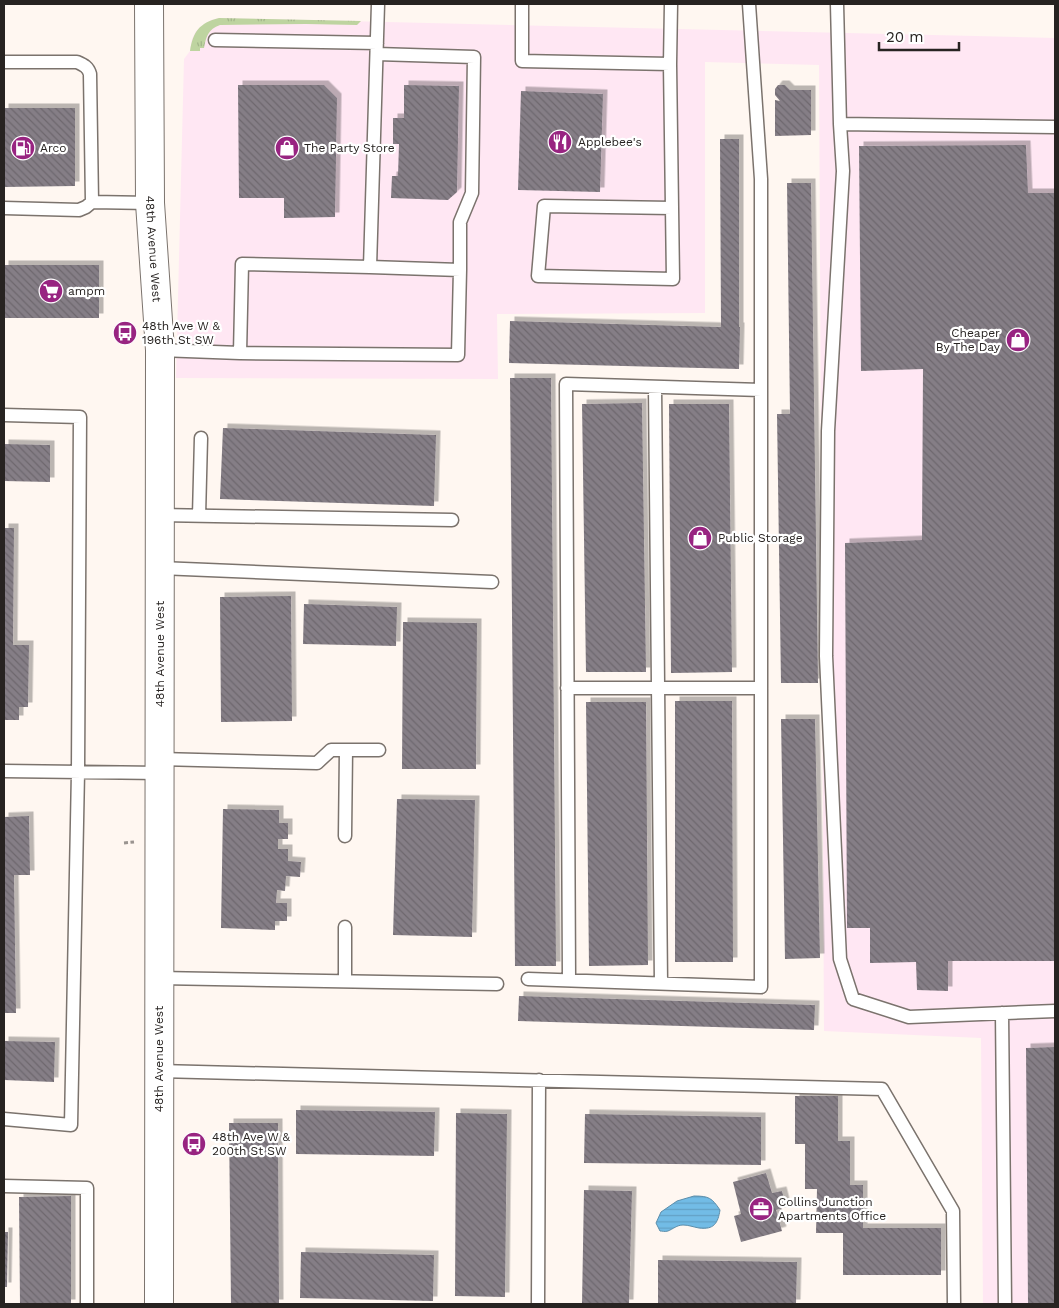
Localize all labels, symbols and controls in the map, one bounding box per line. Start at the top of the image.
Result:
scale bar [879,20,959,52]
text: 20 m [886,28,924,46]
restaurant icon: Applebee's [547,129,573,155]
fuel station icon: Arco [10,135,36,161]
shop icon: The Party Store [274,135,300,161]
place label: Applebee's [578,135,642,149]
place label: Arco [40,141,67,155]
place label: The Party Store [304,141,395,155]
street label: 48th Avenue West [143,196,164,303]
supermarket icon: ampm [38,278,64,304]
place label: ampm [68,284,105,298]
place label: 48th Ave W & 196th St SW [142,319,221,347]
bus stop icon: 48th Ave W & 196th St SW [112,320,138,346]
place label: Cheaper By The Day [936,326,1001,354]
shop icon: Cheaper By The Day [1005,327,1031,353]
shop icon: Public Storage [687,525,713,551]
place label: Public Storage [718,531,803,545]
street label: 48th Avenue West [153,601,167,707]
street label: 48th Avenue West [152,1006,166,1112]
place label: 48th Ave W & 200th St SW [212,1130,291,1158]
bus stop icon: 48th Ave W & 200th St SW [181,1131,207,1157]
place label: Collins Junction Apartments Office [778,1195,886,1223]
office icon: Collins Junction Apartments Office [748,1196,774,1222]

